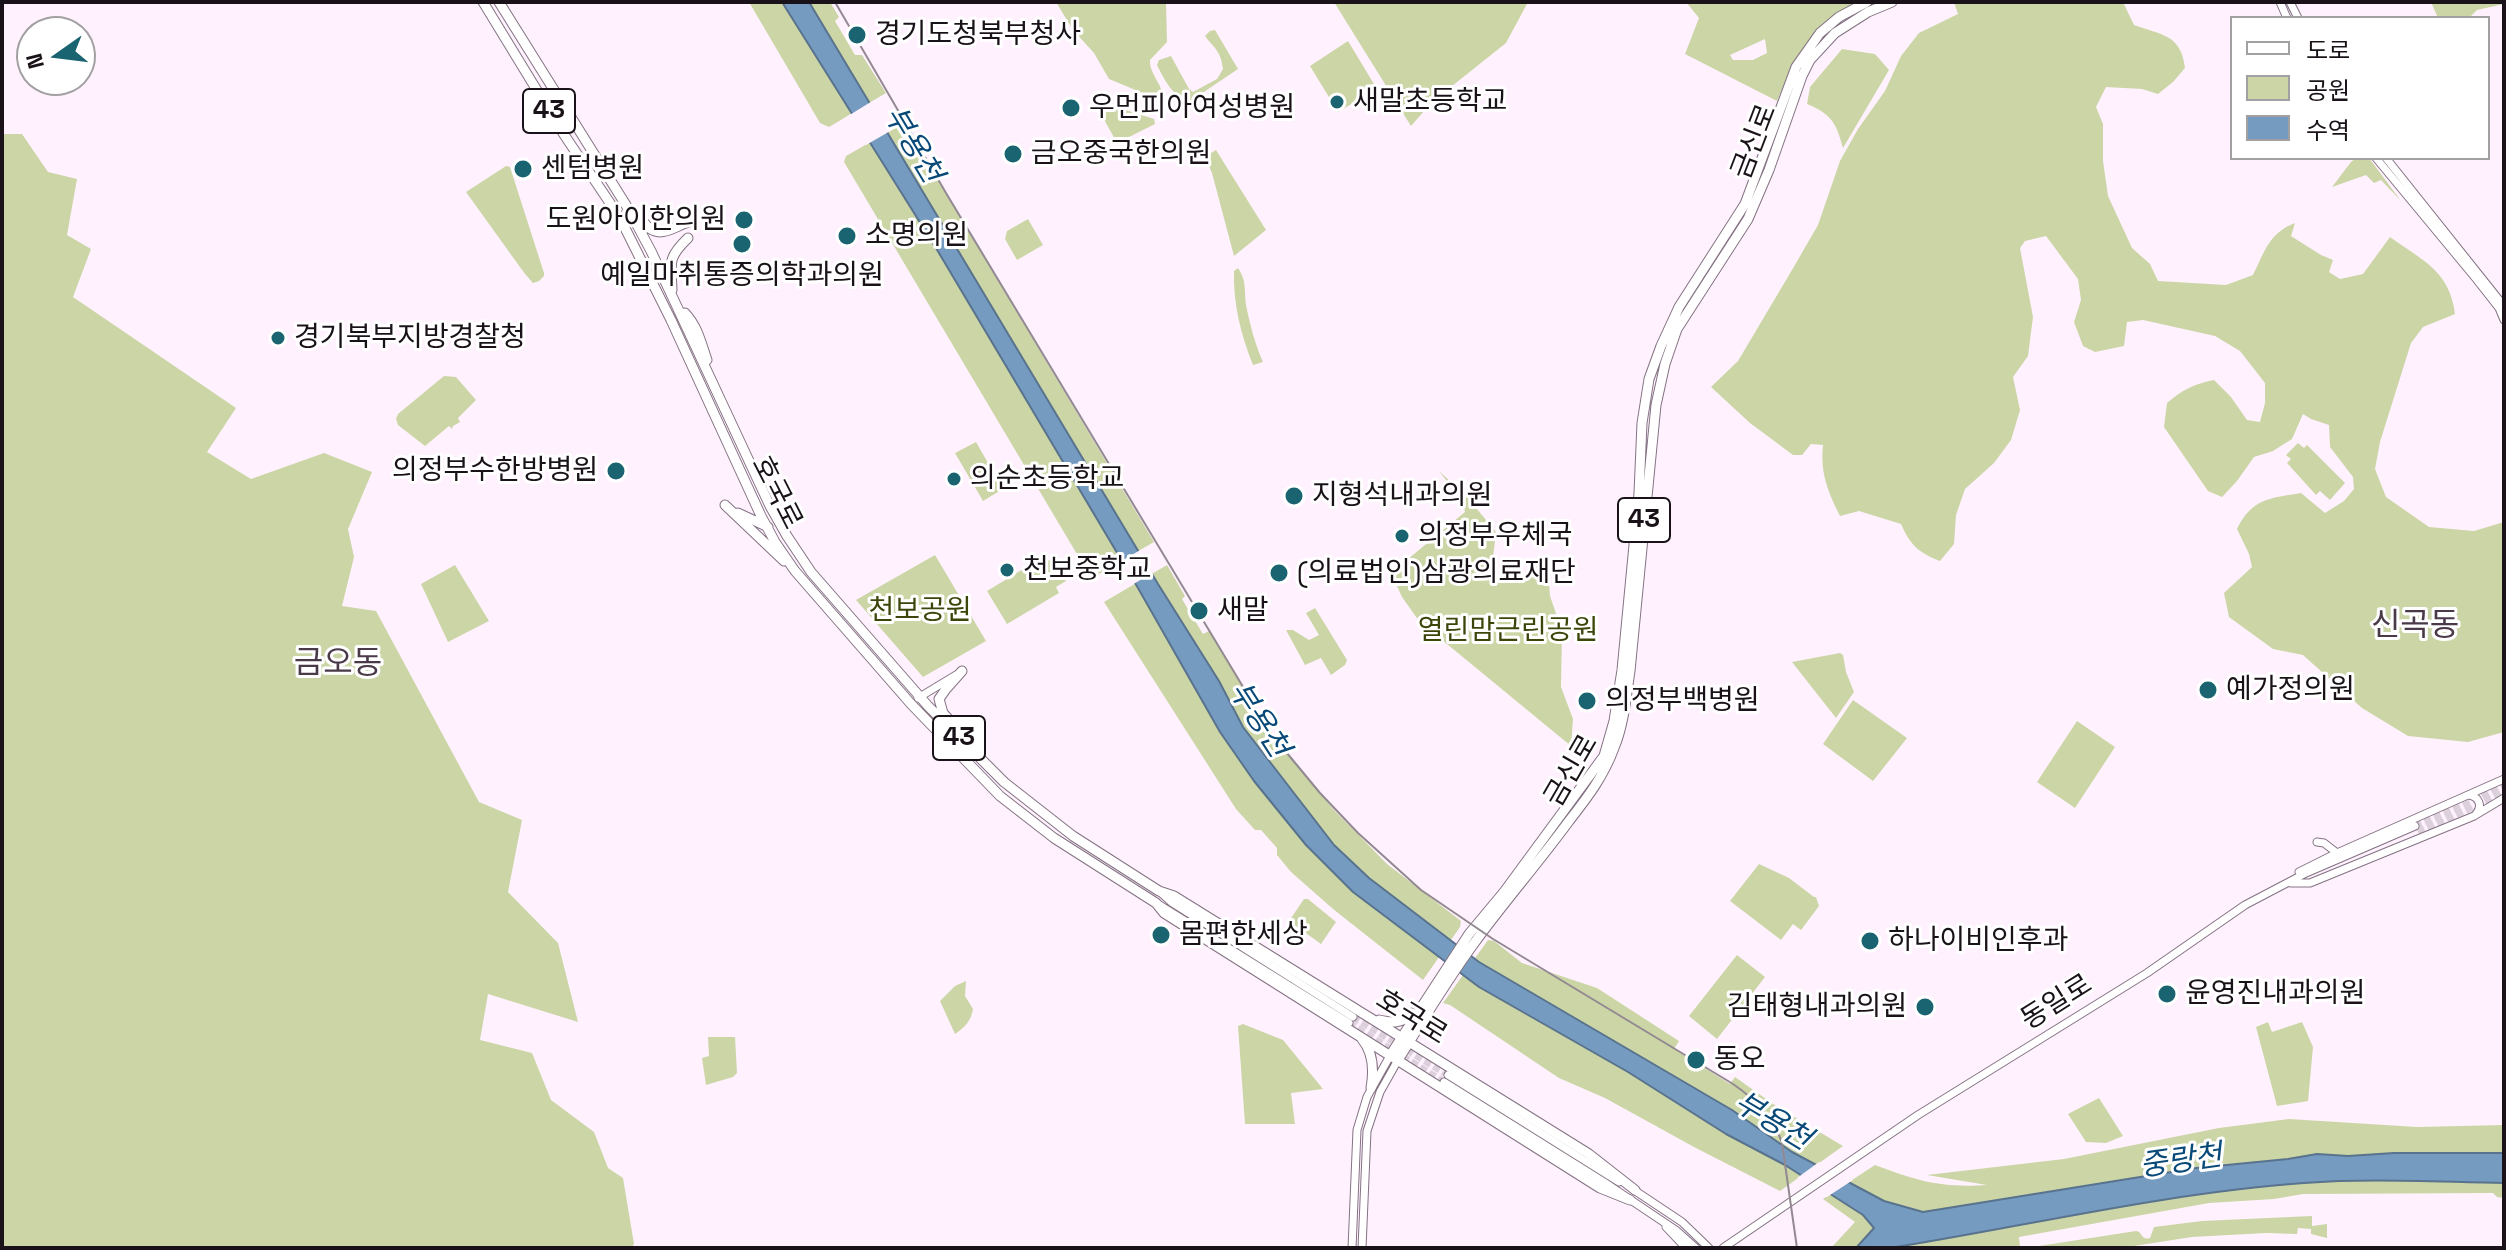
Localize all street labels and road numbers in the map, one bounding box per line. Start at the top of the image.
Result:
road number: 43 [523,89,575,133]
street label: 금신로 [1725,100,1785,184]
street label: 호국로 [743,451,809,535]
road number: 43 [1618,498,1670,542]
road number: 43 [933,716,985,760]
street label: 금신로 [1538,729,1606,813]
street label: 동일로 [2015,968,2099,1038]
street label: 호국로 [1369,983,1453,1053]

